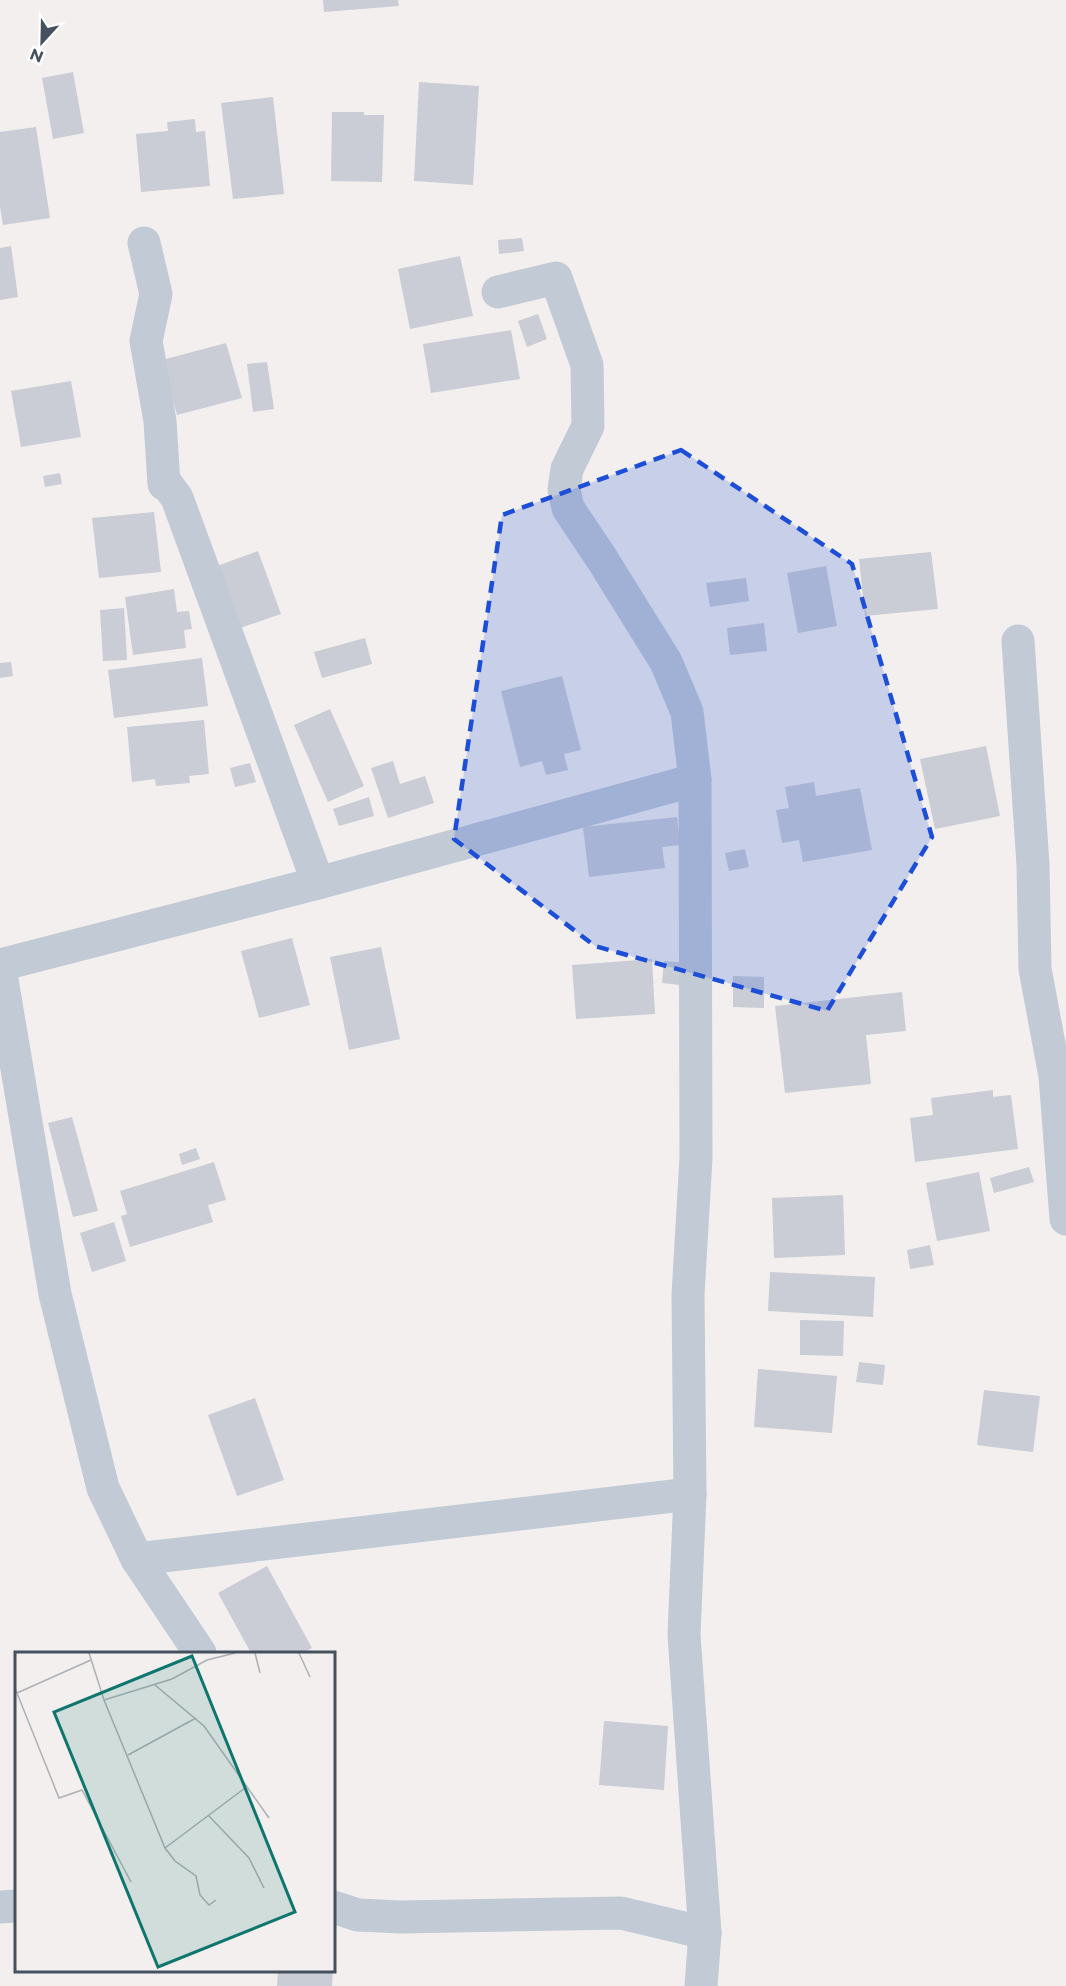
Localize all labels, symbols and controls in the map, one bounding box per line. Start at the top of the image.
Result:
north arrow [12,12,72,72]
text: N [27,44,46,67]
inset map [15,1652,334,1971]

